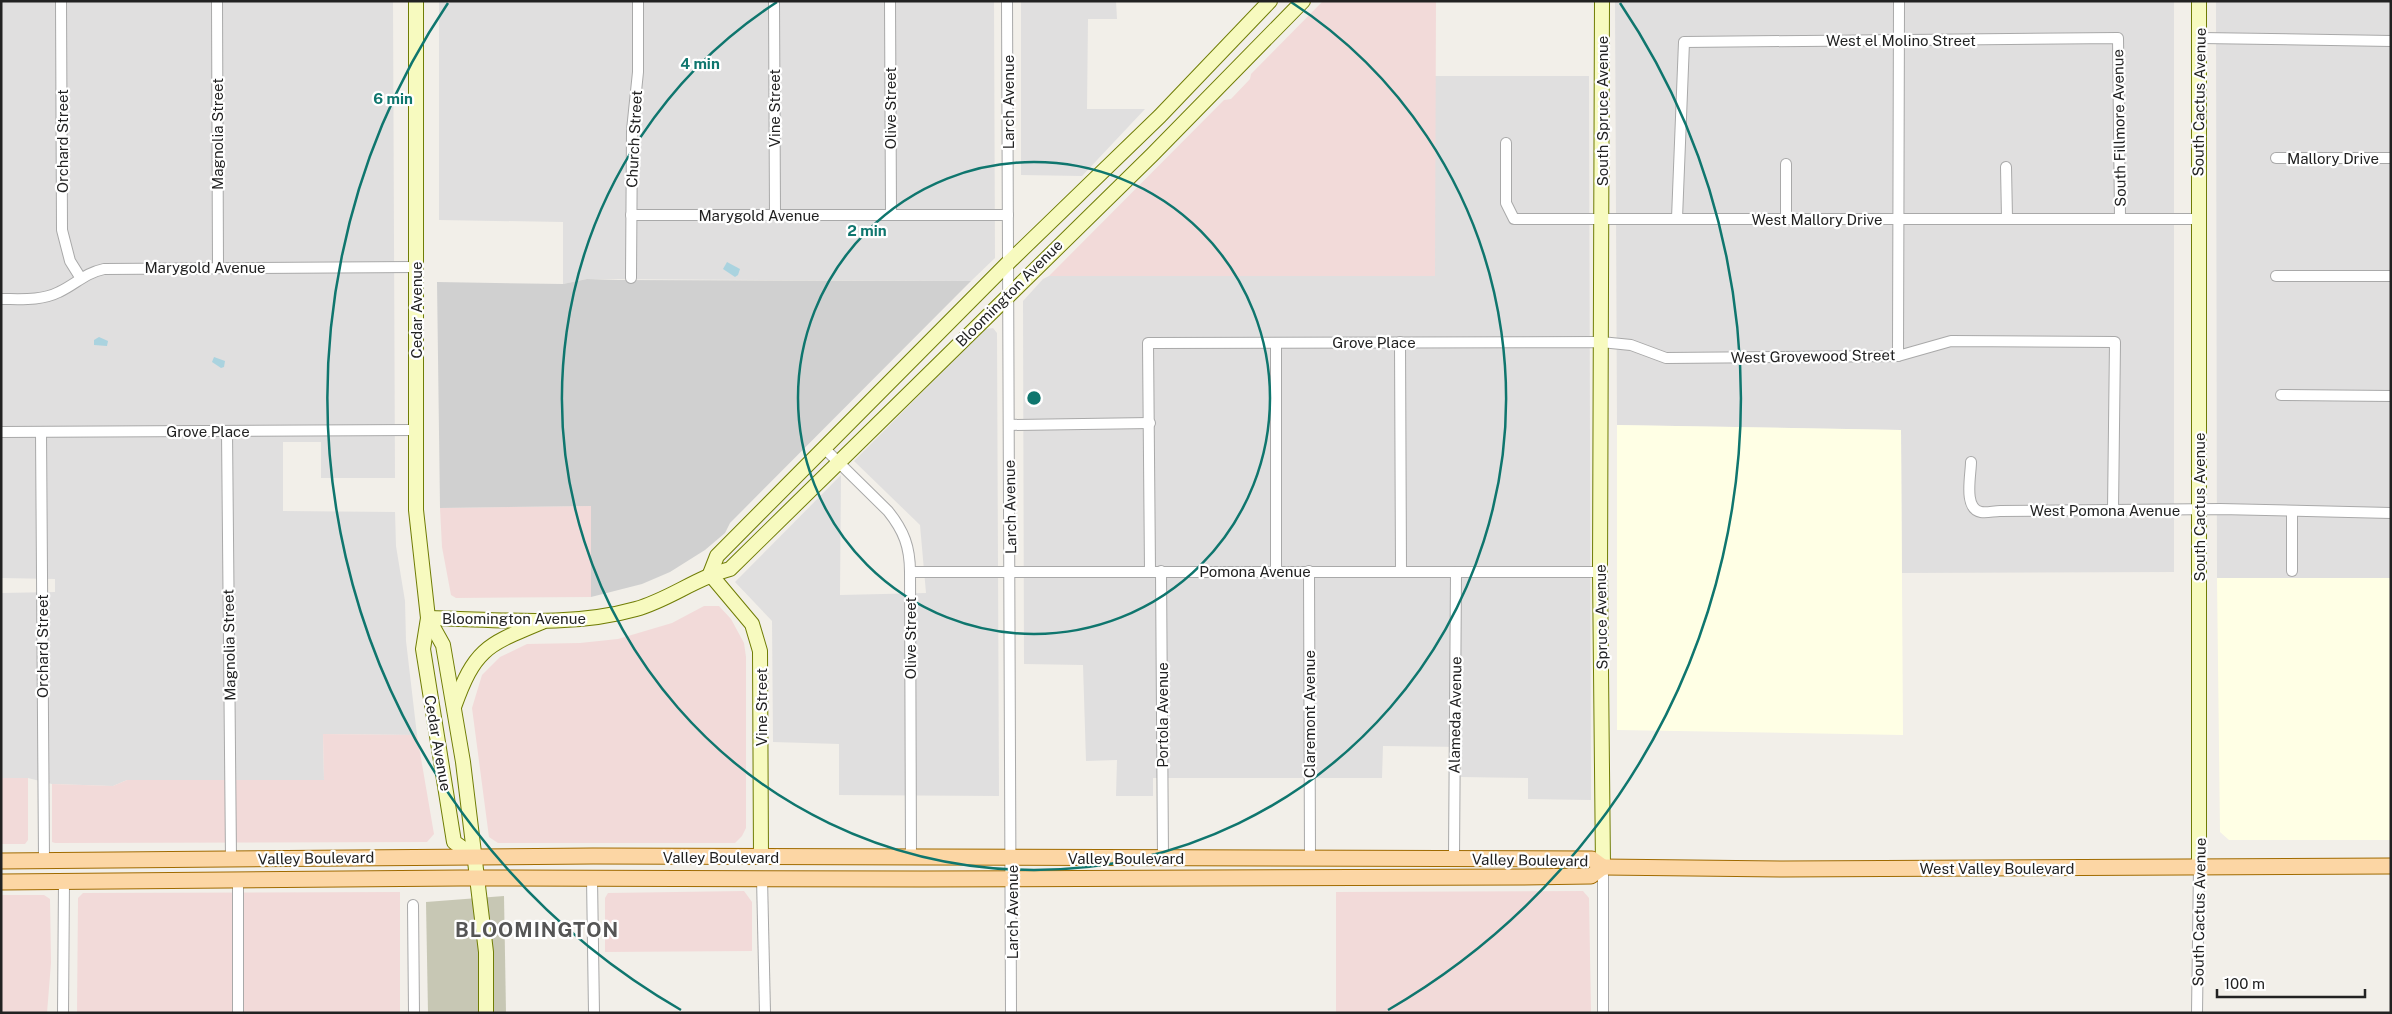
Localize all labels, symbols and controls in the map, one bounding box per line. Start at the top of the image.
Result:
street label: South Cactus Avenue [2189,27,2209,177]
street label: West el Molino Street [1826,32,1976,49]
street label: South Spruce Avenue [1594,36,1611,186]
street label: South Fillmore Avenue [2109,49,2129,207]
text: 4 min [680,55,720,72]
street label: Larch Avenue [1000,55,1017,149]
street label: Olive Street [882,67,899,149]
street label: Vine Street [766,69,783,147]
street label: Magnolia Street [209,78,226,190]
street label: Orchard Street [54,89,71,193]
text: 6 min [373,90,413,107]
street label: Church Street [623,90,645,188]
street label: Mallory Drive [2287,150,2379,167]
street label: Marygold Avenue [698,207,820,224]
street label: West Mallory Drive [1751,211,1883,228]
text: 2 min [847,222,887,239]
street label: Bloomington Avenue [952,236,1066,350]
street label: Marygold Avenue [144,259,266,276]
street label: Cedar Avenue [408,261,425,359]
street label: Grove Place [1332,334,1416,351]
street label: West Grovewood Street [1730,346,1896,366]
centre of rings [1025,389,1043,407]
street label: Grove Place [166,423,250,440]
street label: South Cactus Avenue [2191,433,2208,581]
street label: Larch Avenue [1001,460,1019,554]
street label: West Pomona Avenue [2030,502,2180,519]
street label: Pomona Avenue [1199,563,1311,580]
street label: Spruce Avenue [1592,564,1610,670]
street label: Magnolia Street [220,589,238,701]
street label: Orchard Street [34,594,51,698]
street label: Olive Street [902,597,919,679]
street label: Bloomington Avenue [442,610,586,627]
street label: Claremont Avenue [1301,650,1318,778]
street label: Alameda Avenue [1445,656,1465,774]
street label: Portola Avenue [1154,662,1171,768]
street label: Vine Street [753,668,770,746]
street label: Cedar Avenue [421,694,455,792]
street label: South Cactus Avenue [2189,837,2209,987]
street label: Valley Boulevard [258,848,374,868]
street label: Valley Boulevard [663,849,779,866]
street label: Valley Boulevard [1068,850,1184,867]
street label: Valley Boulevard [1472,850,1588,870]
street label: West Valley Boulevard [1919,860,2075,877]
street label: Larch Avenue [1004,865,1021,959]
district label: BLOOMINGTON [455,918,619,942]
scale bar [2217,966,2364,998]
text: 100 m [2224,975,2265,992]

